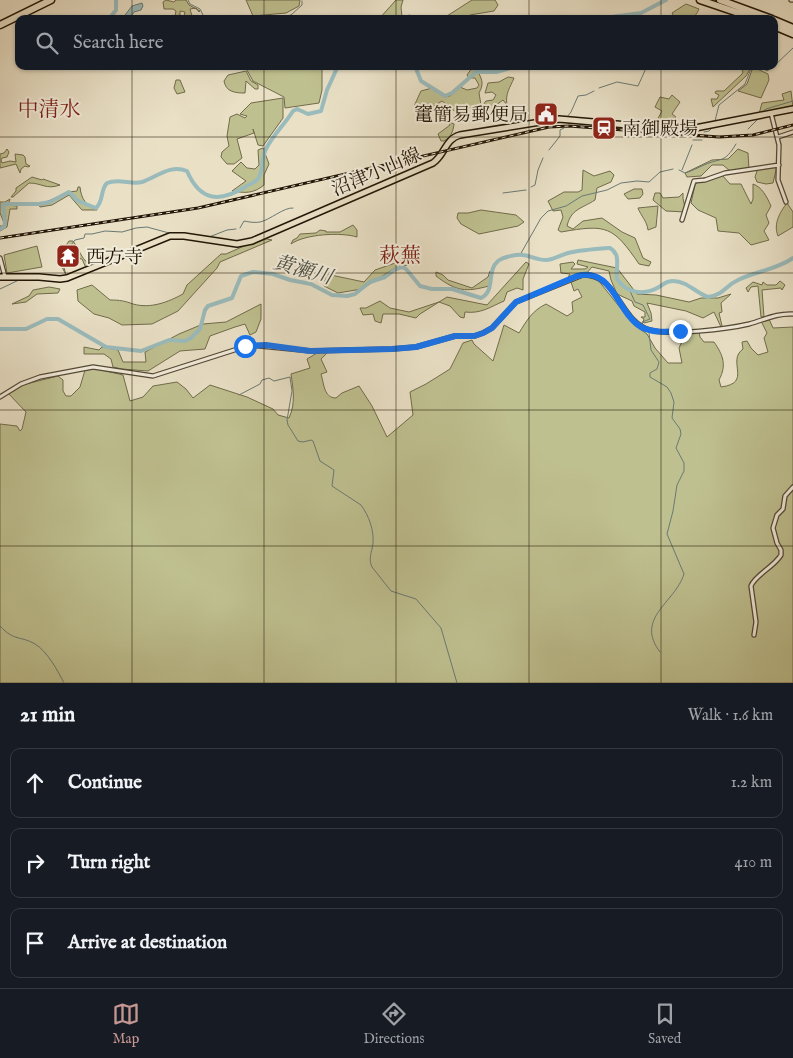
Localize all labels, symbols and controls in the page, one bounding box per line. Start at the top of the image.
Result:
search box [15,15,778,70]
icon: search [33,29,61,57]
text: Search here [73,31,164,55]
district label: 中清水 [18,97,81,124]
public building icon: 竃簡易郵便局 [533,101,559,127]
place label: 竃簡易郵便局 [414,104,528,128]
station icon: 南御殿場 [591,115,617,141]
place label: 南御殿場 [622,118,698,142]
street label: 沼津小山線 [328,143,425,202]
temple icon: 西方寺 [55,243,81,269]
district label: 萩蕪 [379,243,421,270]
place label: 西方寺 [86,246,143,270]
water label: 黄瀬川 [270,250,337,291]
route end [669,320,692,343]
route start [234,335,257,358]
text: 21 min [20,702,75,729]
text: Walk · 1.6 km [688,706,773,726]
icon: ahead [21,769,49,797]
text: Continue [68,771,142,795]
text: 1.2 km [731,773,772,793]
icon: right [21,849,49,877]
text: Turn right [68,851,150,875]
text: 410 m [735,853,772,873]
icon: arrive [21,929,49,957]
text: Arrive at destination [68,931,227,955]
tab: Map [112,1000,140,1048]
tab: Directions [363,1000,424,1048]
tab: Saved [648,1000,681,1048]

